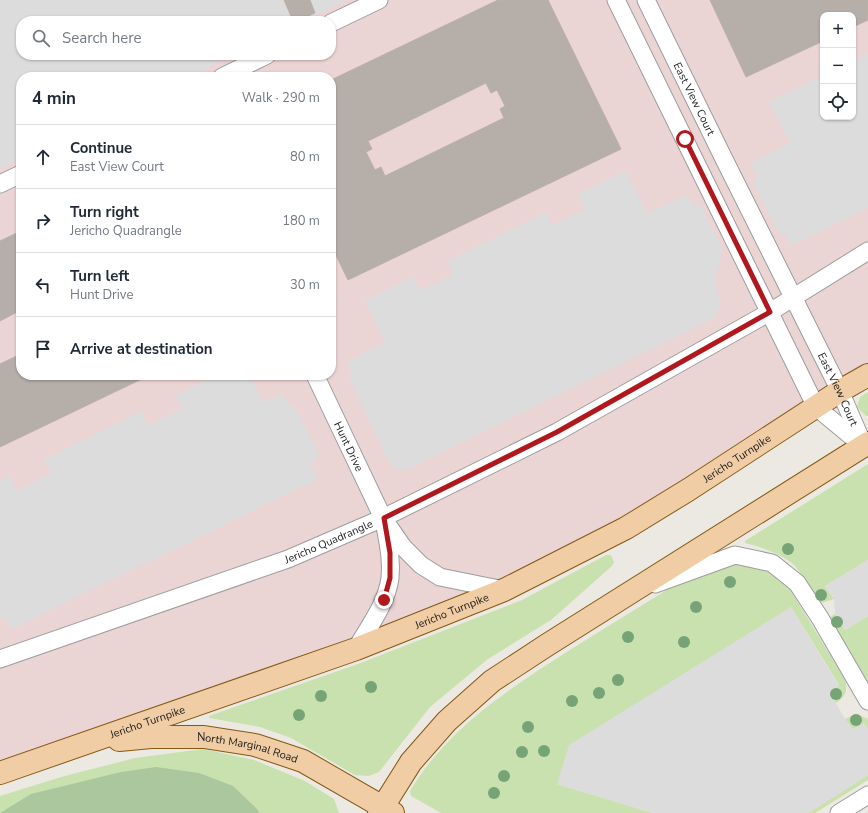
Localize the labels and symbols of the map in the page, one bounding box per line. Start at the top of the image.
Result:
street label: East View Court [670,60,719,138]
route start [676,130,694,148]
street label: East View Court [814,350,862,428]
street label: Hunt Drive [331,419,367,474]
street label: Jericho Turnpike [699,430,774,487]
street label: Jericho Quadrangle [282,516,375,567]
street label: Jericho Turnpike [411,589,491,633]
route end [375,591,393,609]
street label: Jericho Turnpike [107,702,187,742]
street label: North Marginal Road [197,730,300,766]

